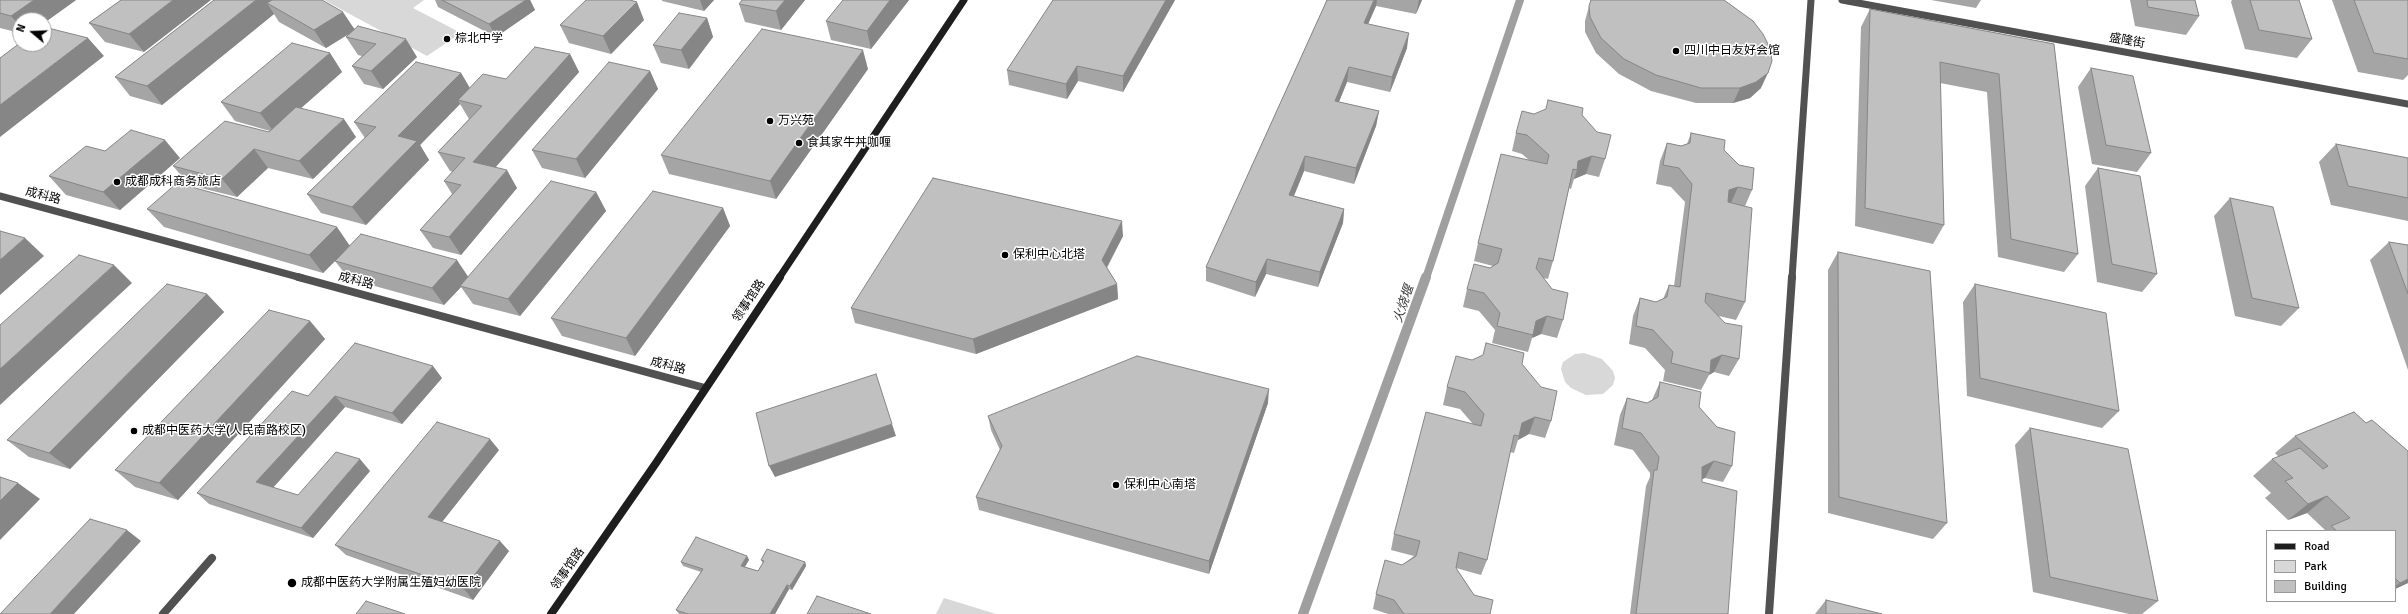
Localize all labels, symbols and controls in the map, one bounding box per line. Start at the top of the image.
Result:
north arrow [12,12,52,52]
text: N [14,23,29,34]
street label: 盛隆街 [2108,31,2146,51]
place label: 棕北中学 [455,32,503,46]
marker: 棕北中学 [442,34,452,44]
place label: 四川中日友好会馆 [1684,44,1780,58]
marker: 四川中日友好会馆 [1671,46,1681,56]
place label: 万兴苑 [778,114,814,128]
marker: 万兴苑 [765,116,775,126]
place label: 食其家牛丼咖喱 [807,136,891,150]
marker: 食其家牛丼咖喱 [794,138,804,148]
place label: 成都成科商务旅店 [125,175,221,189]
marker: 成都成科商务旅店 [112,177,122,187]
street label: 成科路 [24,184,62,208]
place label: 保利中心北塔 [1013,248,1085,262]
marker: 保利中心北塔 [1000,250,1010,260]
street label: 成科路 [337,269,375,293]
street label: 领事馆路 [730,277,768,325]
water label: 火烧堰 [1390,283,1418,325]
street label: 成科路 [649,354,687,378]
place label: 成都中医药大学(人民南路校区) [142,424,306,438]
marker: 成都中医药大学(人民南路校区) [129,426,139,436]
place label: 保利中心南塔 [1124,478,1196,492]
marker: 保利中心南塔 [1111,480,1121,490]
legend [2266,530,2396,602]
text: Road [2304,539,2330,554]
street label: 领事馆路 [548,545,588,593]
text: Park [2304,559,2327,574]
place label: 成都中医药大学附属生殖妇幼医院 [301,576,481,590]
marker: 成都中医药大学附属生殖妇幼医院 [286,577,298,589]
text: Building [2304,579,2347,594]

